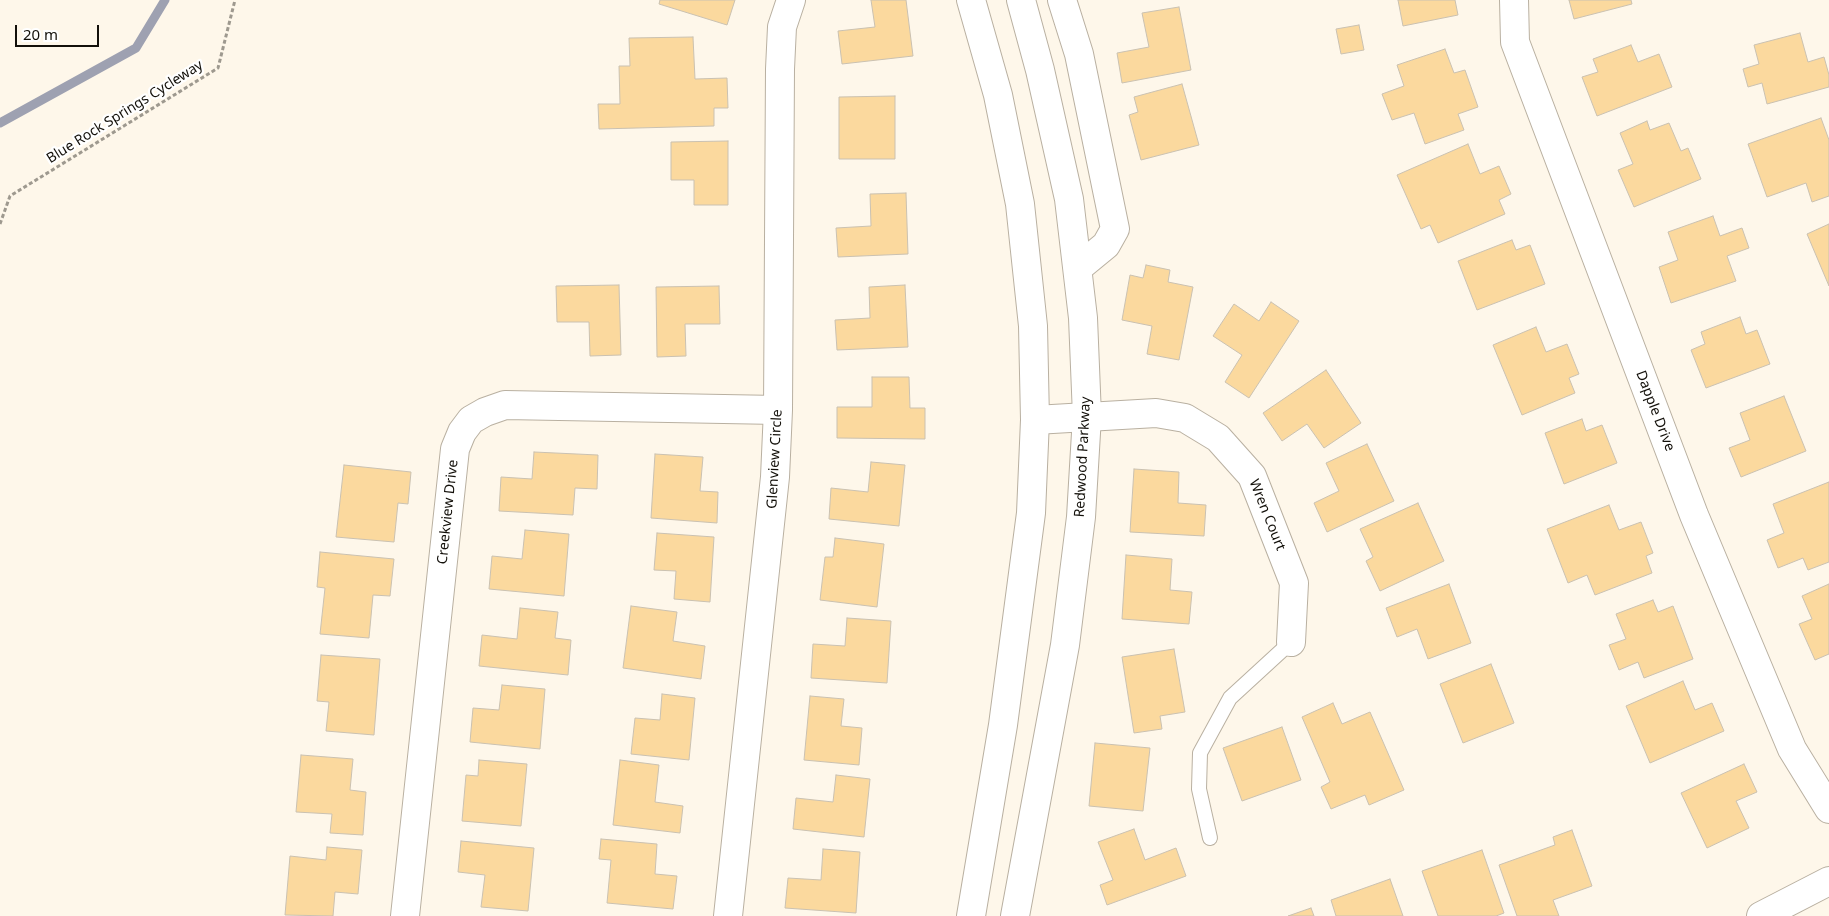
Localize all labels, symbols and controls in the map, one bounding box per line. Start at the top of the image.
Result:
scale bar [18,15,101,47]
text: 20 m [23,24,58,44]
street label: Blue Rock Springs Cycleway [44,57,206,167]
street label: Dapple Drive [1632,368,1678,454]
street label: Redwood Parkway [1071,396,1095,518]
street label: Glenview Circle [764,409,786,509]
street label: Creekview Drive [434,459,462,565]
street label: Wren Court [1245,477,1289,553]

